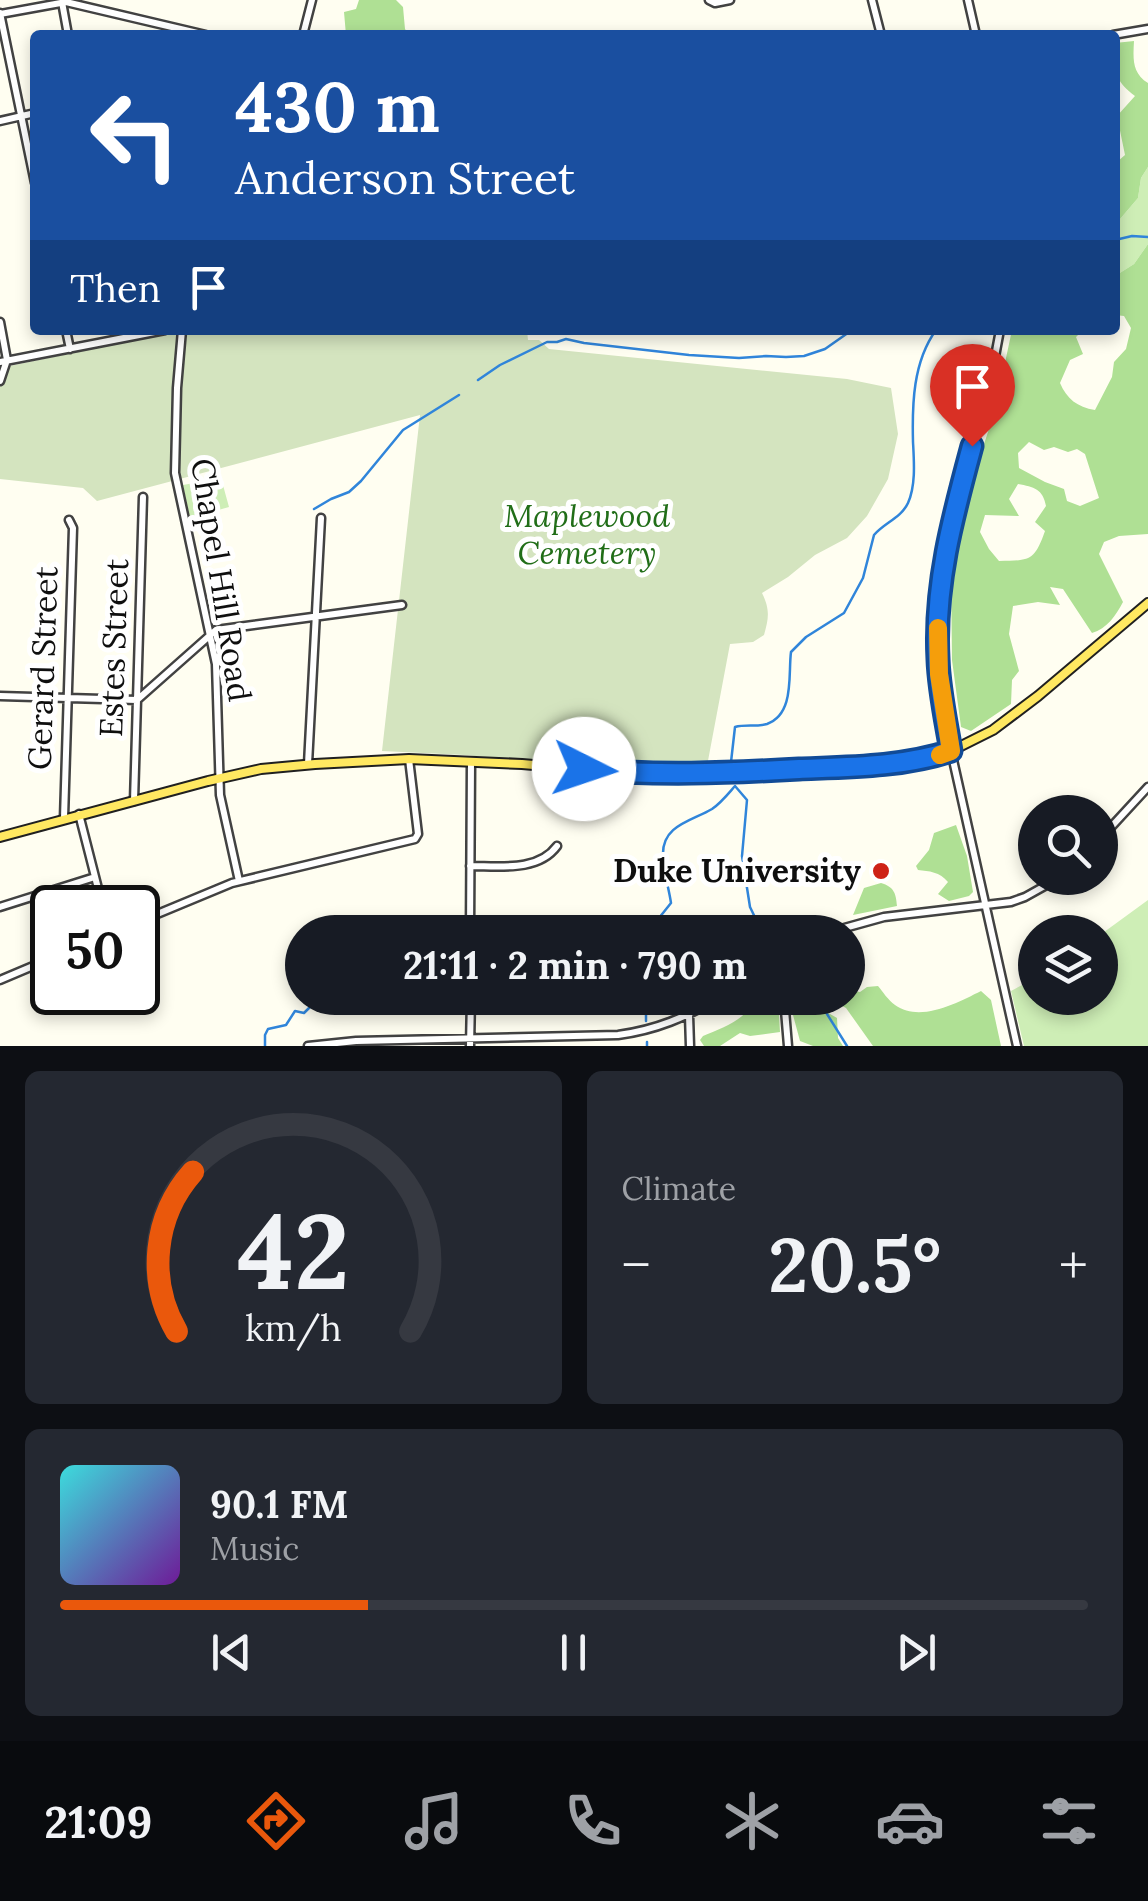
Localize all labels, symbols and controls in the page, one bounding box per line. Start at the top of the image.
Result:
text: 430 m [235,62,440,151]
icon: left [70,70,200,200]
text: Anderson Street [235,149,575,206]
icon: arrive [181,260,236,315]
text: Then [70,264,161,312]
pin [930,344,1015,447]
icon: arrive [945,359,1000,414]
street label: Chapel Hill Road [182,456,261,704]
park label: Maplewood Cemetery [504,495,670,573]
street label: Estes Street [90,558,137,738]
street label: Gerard Street [18,565,67,771]
position arrow [532,717,636,821]
map controls [1018,795,1118,1015]
button: search [1018,795,1118,895]
place label: Duke University [613,850,861,891]
marker: Duke University [870,860,892,882]
speed limit sign: 50 [30,885,160,1015]
button: layers [1018,915,1118,1015]
text: 21:11 · 2 min · 790 m [403,941,747,989]
text: Climate [622,1168,736,1209]
text: 42 [237,1184,349,1317]
text: 20.5° [768,1217,941,1313]
text: − [622,1230,651,1300]
text: + [1059,1230,1088,1300]
text: km/h [245,1305,342,1351]
text: 90.1 FM [210,1480,348,1528]
text: Music [210,1528,299,1569]
icon: previous [204,1625,259,1680]
icon: pause [546,1625,601,1680]
icon: next [889,1625,944,1680]
icon: directions [241,1786,311,1856]
icon: music [399,1786,469,1856]
icon: phone [558,1786,628,1856]
icon: climate [717,1786,787,1856]
icon: car [875,1786,945,1856]
icon: filters [1034,1786,1104,1856]
text: 21:09 [44,1793,152,1850]

